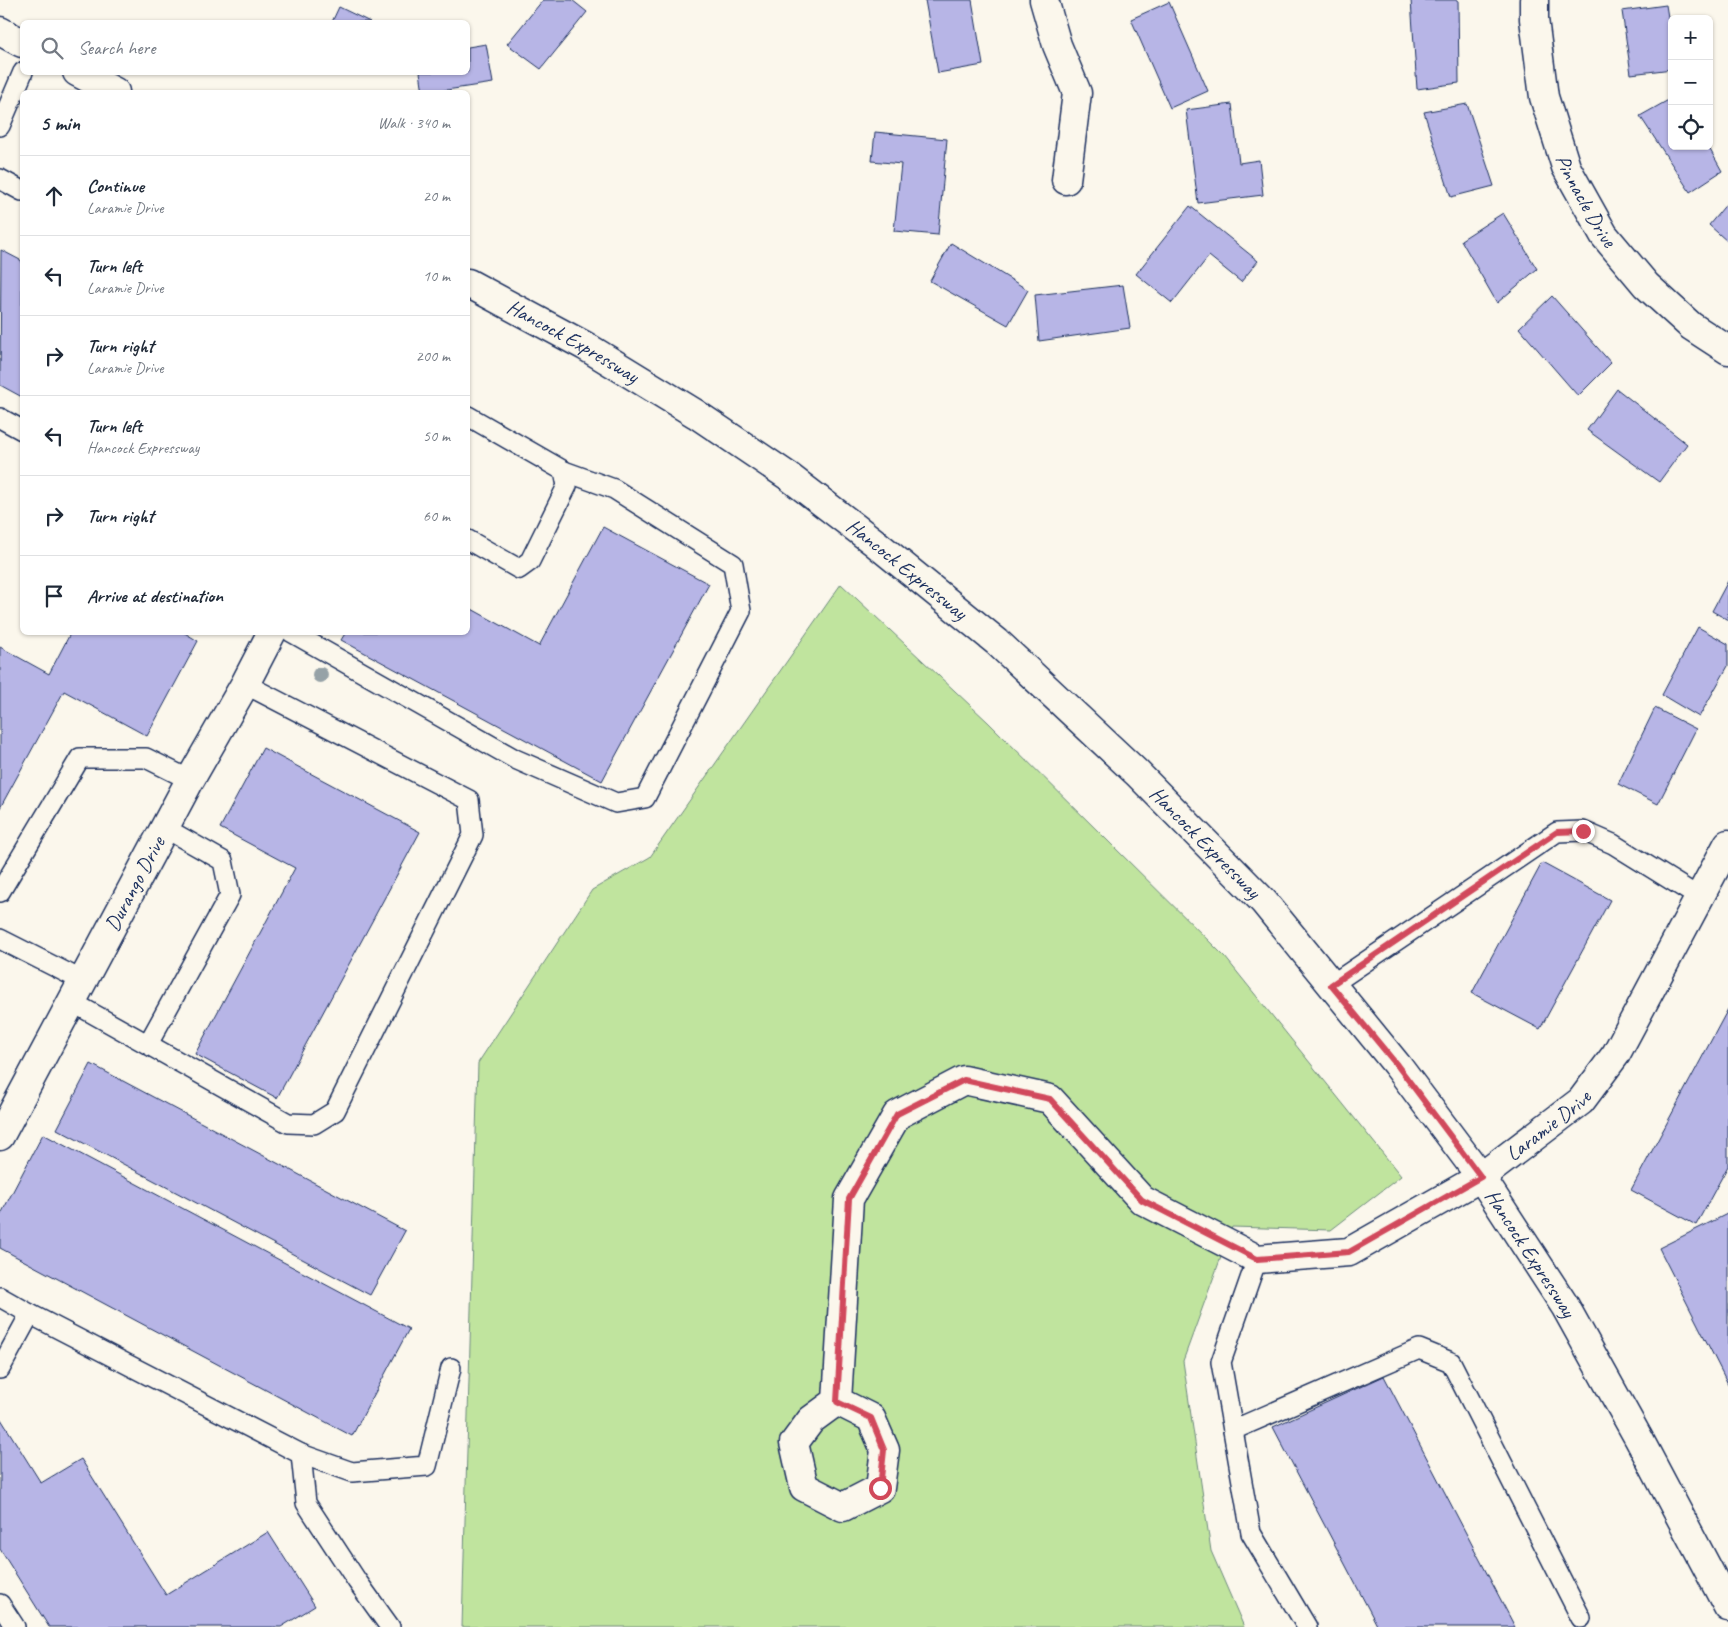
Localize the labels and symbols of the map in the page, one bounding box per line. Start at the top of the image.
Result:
street label: Pinnacle Drive [1550,152,1622,254]
street label: Hancock Expressway [503,294,645,390]
street label: Hancock Expressway [841,513,974,627]
street label: Hancock Expressway [1144,781,1268,905]
route end [1572,820,1595,843]
street label: Durango Drive [99,831,171,935]
street label: Laramie Drive [1501,1085,1598,1166]
street label: Hancock Expressway [1480,1184,1582,1323]
route start [869,1477,892,1500]

